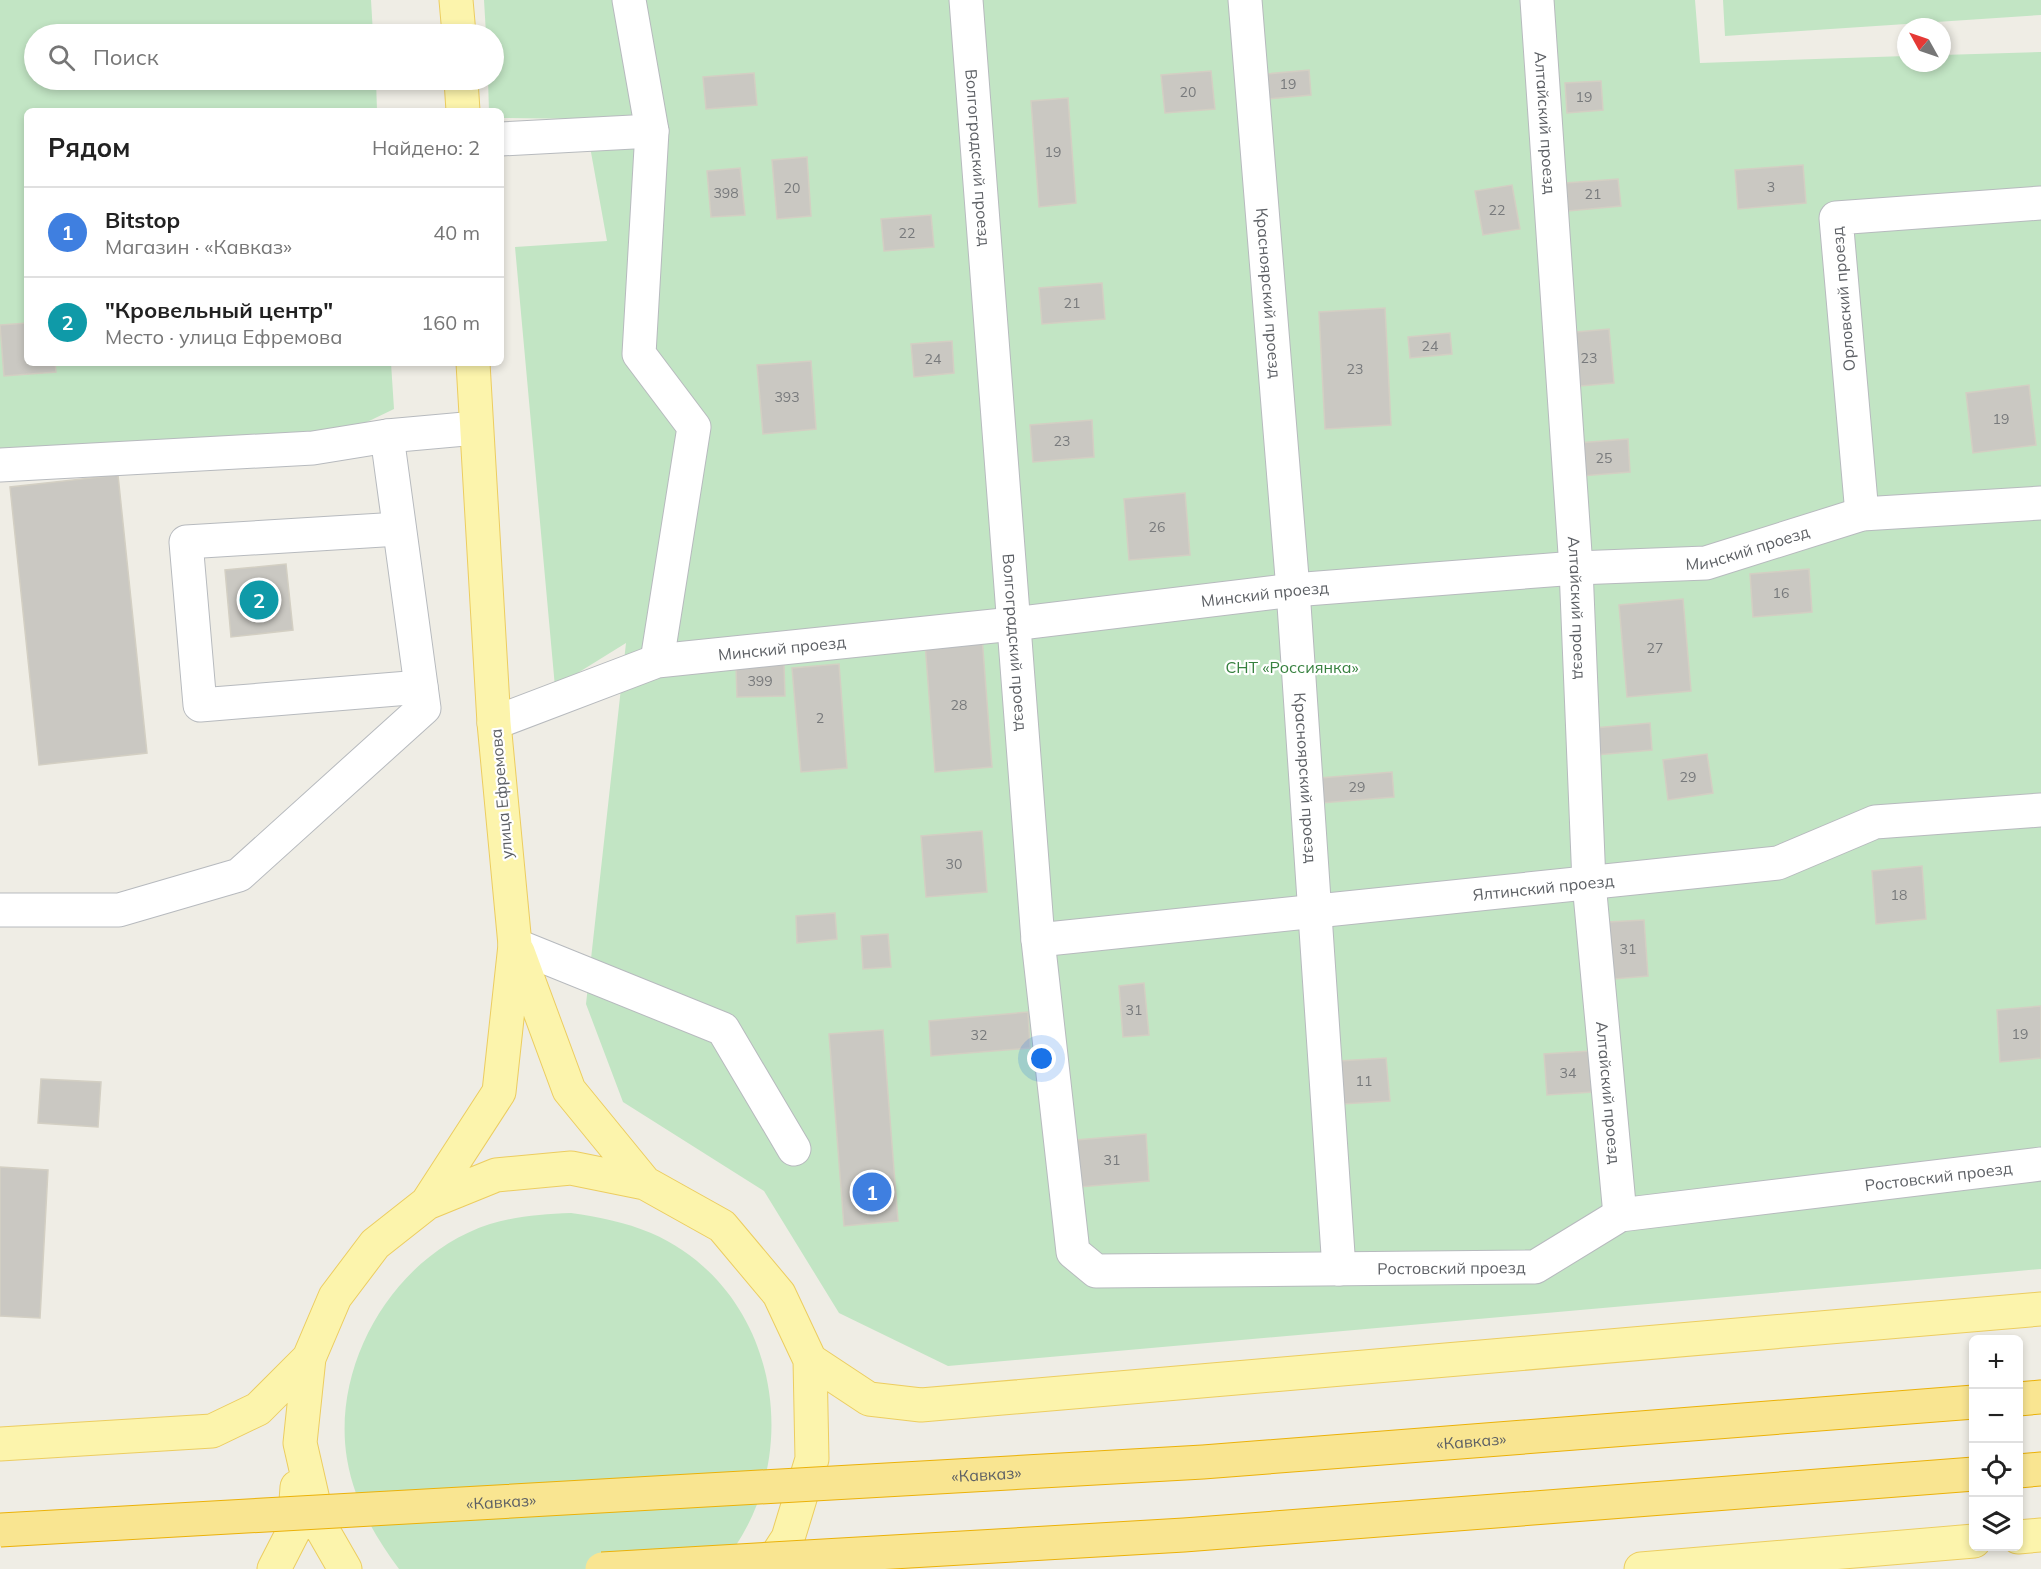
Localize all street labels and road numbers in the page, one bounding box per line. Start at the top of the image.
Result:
street label: Алтайский проезд [1531,51,1560,195]
street label: Волгоградский проезд [961,68,995,247]
street label: Красноярский проезд [1252,207,1286,379]
street label: Орловский проезд [1827,226,1859,372]
street label: Минский проезд [1685,521,1812,574]
street label: Алтайский проезд [1564,535,1591,680]
street label: Волгоградский проезд [998,553,1032,732]
street label: Минский проезд [1200,577,1330,611]
street label: Минский проезд [717,631,847,665]
street label: Красноярский проезд [1290,692,1321,864]
street label: улица Ефремова [485,728,517,860]
street label: Ялтинский проезд [1471,870,1615,905]
street label: Алтайский проезд [1592,1020,1625,1165]
street label: Ростовский проезд [1864,1158,2014,1195]
street label: Ростовский проезд [1377,1257,1526,1278]
street label: «Кавказ» [1436,1428,1507,1454]
street label: «Кавказ» [951,1462,1022,1486]
street label: «Кавказ» [466,1490,537,1514]

